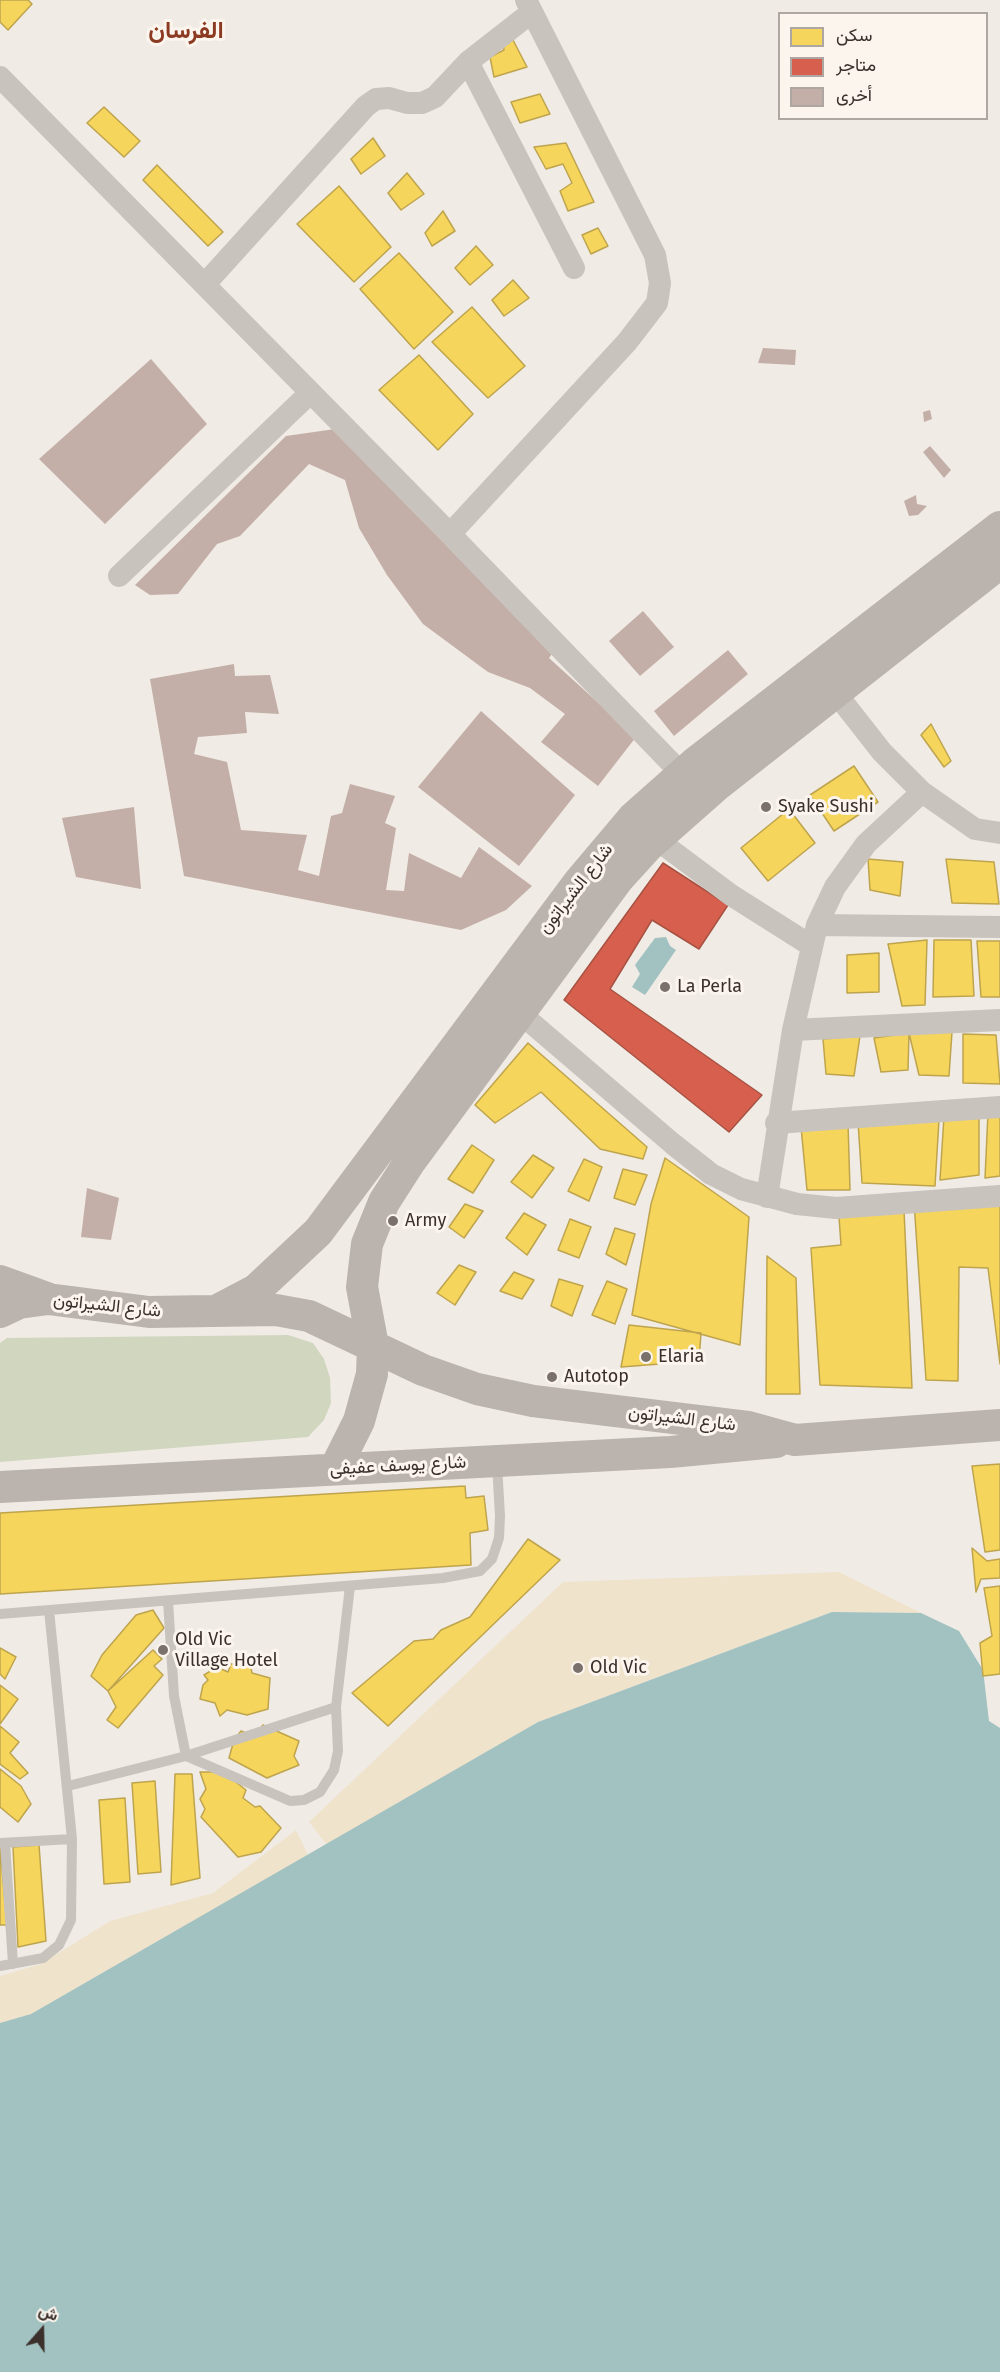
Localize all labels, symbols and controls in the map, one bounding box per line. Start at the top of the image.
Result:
legend [778,12,988,120]
district label: الفرسان [148,17,224,45]
text: سكن [836,24,872,46]
text: متاجر [836,54,876,76]
text: أخرى [836,84,872,106]
place label: Syake Sushi [778,796,874,818]
marker: Syake Sushi [759,800,773,814]
street label: شارع الشيراتون [534,840,618,938]
place label: La Perla [677,976,742,998]
marker: La Perla [658,980,672,994]
place label: Army [405,1210,446,1232]
marker: Army [386,1214,400,1228]
street label: شارع الشيراتون [52,1290,162,1322]
place label: Elaria [658,1346,704,1368]
marker: Elaria [639,1350,653,1364]
place label: Autotop [564,1366,629,1388]
marker: Autotop [545,1370,559,1384]
street label: شارع الشيراتون [627,1402,737,1436]
street label: شارع يوسف عفيفى [329,1452,467,1480]
place label: Old Vic Village Hotel [175,1629,278,1672]
marker: Old Vic Village Hotel [156,1643,170,1657]
place label: Old Vic [590,1657,647,1679]
marker: Old Vic [571,1661,585,1675]
north arrow [12,2300,72,2360]
text: ش [36,2300,61,2325]

